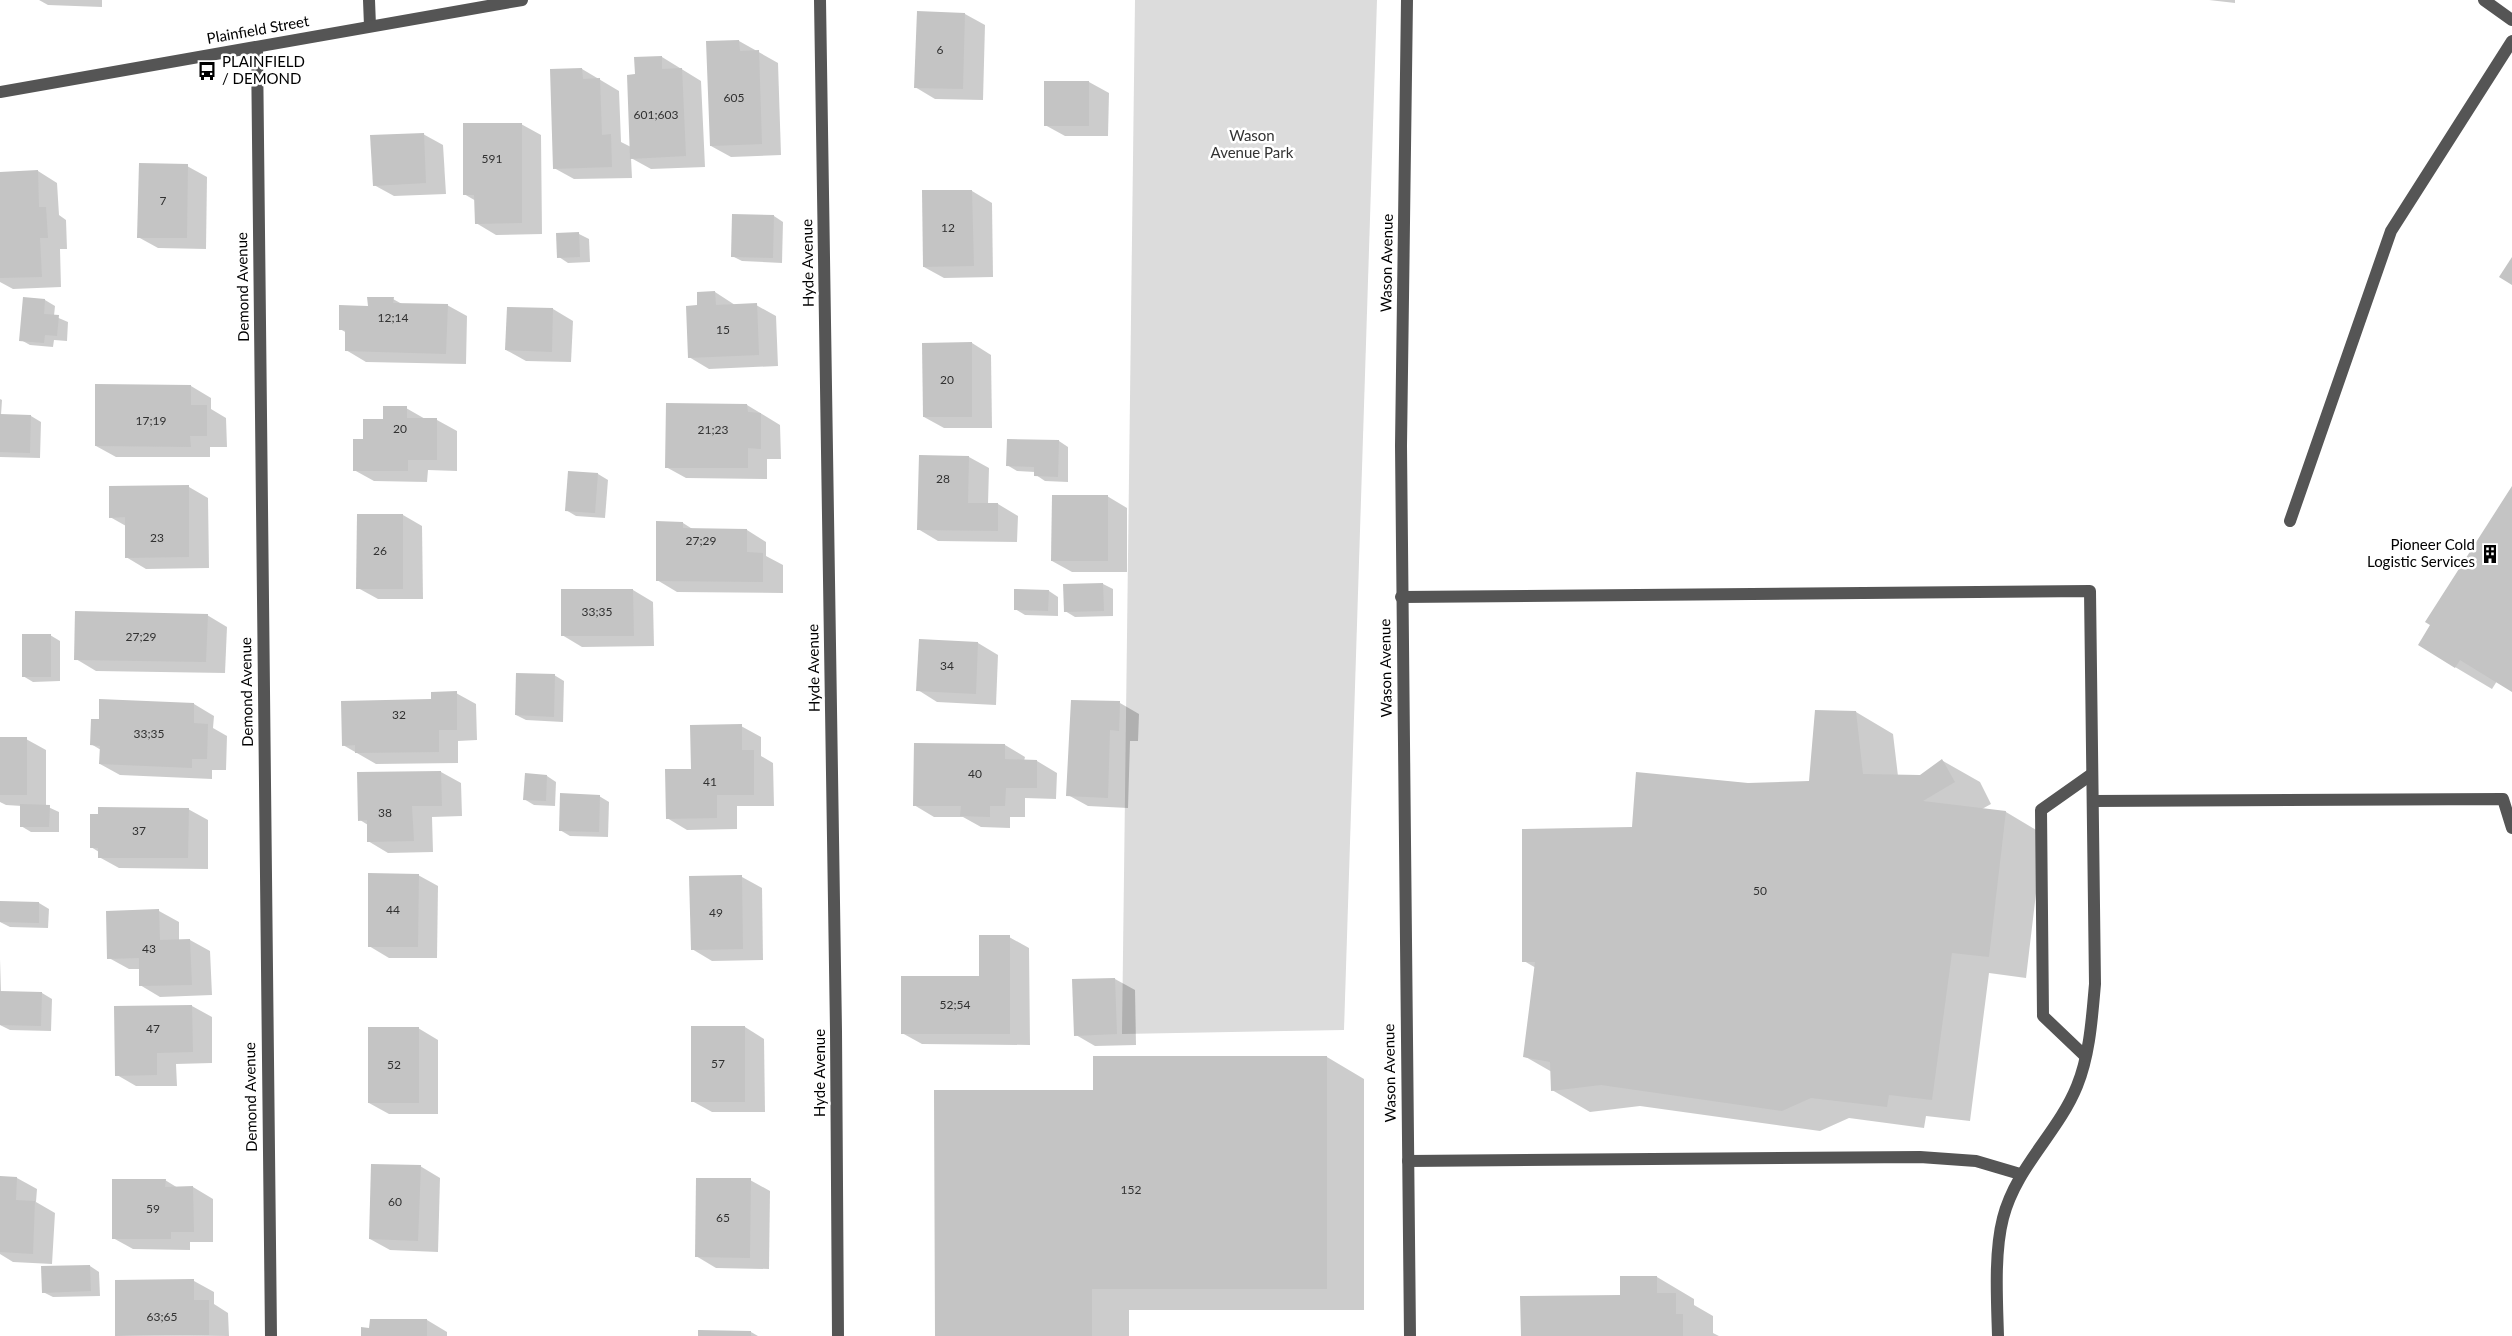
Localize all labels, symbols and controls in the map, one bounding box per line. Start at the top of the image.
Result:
street label: Plainfield Street [205,11,311,47]
house number: 6 [937,42,944,57]
place label: PLAINFIELD / DEMOND [222,52,305,87]
bus stop icon: PLAINFIELD / DEMOND [196,60,218,82]
house number: 605 [724,90,744,105]
house number: 601;603 [634,107,678,122]
park label: Wason Avenue Park [1211,126,1294,161]
house number: 591 [482,151,502,166]
house number: 7 [160,193,167,208]
street label: Wason Avenue [1376,214,1396,312]
street label: Hyde Avenue [797,219,817,307]
house number: 12 [941,220,955,235]
street label: Demond Avenue [232,232,252,342]
house number: 12;14 [378,310,409,325]
house number: 15 [716,322,730,337]
house number: 20 [940,372,954,387]
house number: 17;19 [136,413,167,428]
house number: 20 [393,421,407,436]
house number: 21;23 [698,422,729,437]
house number: 28 [936,471,950,486]
house number: 23 [150,530,164,545]
house number: 27;29 [686,533,717,548]
place label: Pioneer Cold Logistic Services [2367,535,2475,570]
house number: 26 [373,543,387,558]
building icon: Pioneer Cold Logistic Services [2479,543,2501,565]
house number: 33;35 [582,604,613,619]
street label: Wason Avenue [1375,619,1395,717]
street label: Hyde Avenue [803,624,823,712]
house number: 27;29 [126,629,157,644]
street label: Demond Avenue [236,637,256,747]
house number: 34 [940,658,954,673]
house number: 32 [392,707,406,722]
house number: 33;35 [134,726,165,741]
house number: 40 [968,766,982,781]
house number: 41 [703,774,717,789]
house number: 38 [378,805,392,820]
house number: 37 [132,823,146,838]
house number: 50 [1753,883,1767,898]
house number: 44 [386,902,400,917]
house number: 49 [709,905,723,920]
house number: 43 [142,941,156,956]
house number: 52;54 [940,997,971,1012]
house number: 47 [146,1021,160,1036]
street label: Wason Avenue [1379,1024,1399,1122]
street label: Hyde Avenue [810,1029,828,1117]
street label: Demond Avenue [240,1042,260,1152]
house number: 57 [711,1056,725,1071]
house number: 52 [387,1057,401,1072]
house number: 152 [1121,1182,1141,1197]
house number: 60 [388,1194,402,1209]
house number: 59 [146,1201,160,1216]
house number: 65 [716,1210,730,1225]
house number: 63;65 [147,1309,178,1324]

